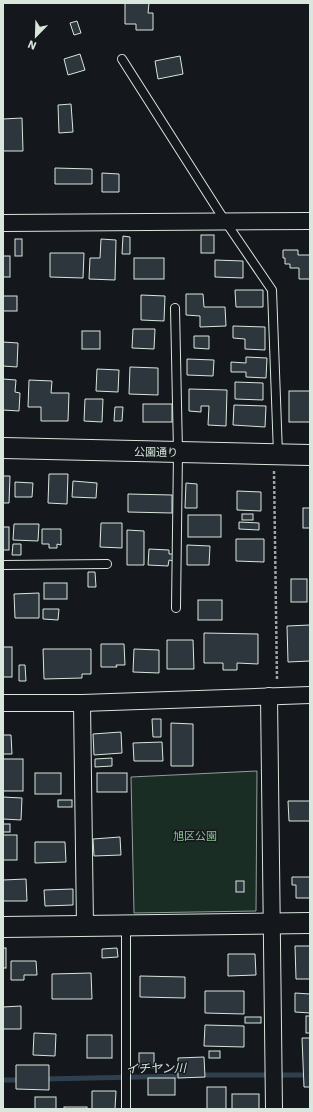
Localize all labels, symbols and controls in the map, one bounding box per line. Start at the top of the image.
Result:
north arrow [16,16,56,56]
text: N [26,37,38,53]
street label: 公園通り [134,445,178,459]
park label: 旭区公園 [173,829,217,843]
water label: イチヤン川 [126,1060,188,1076]

